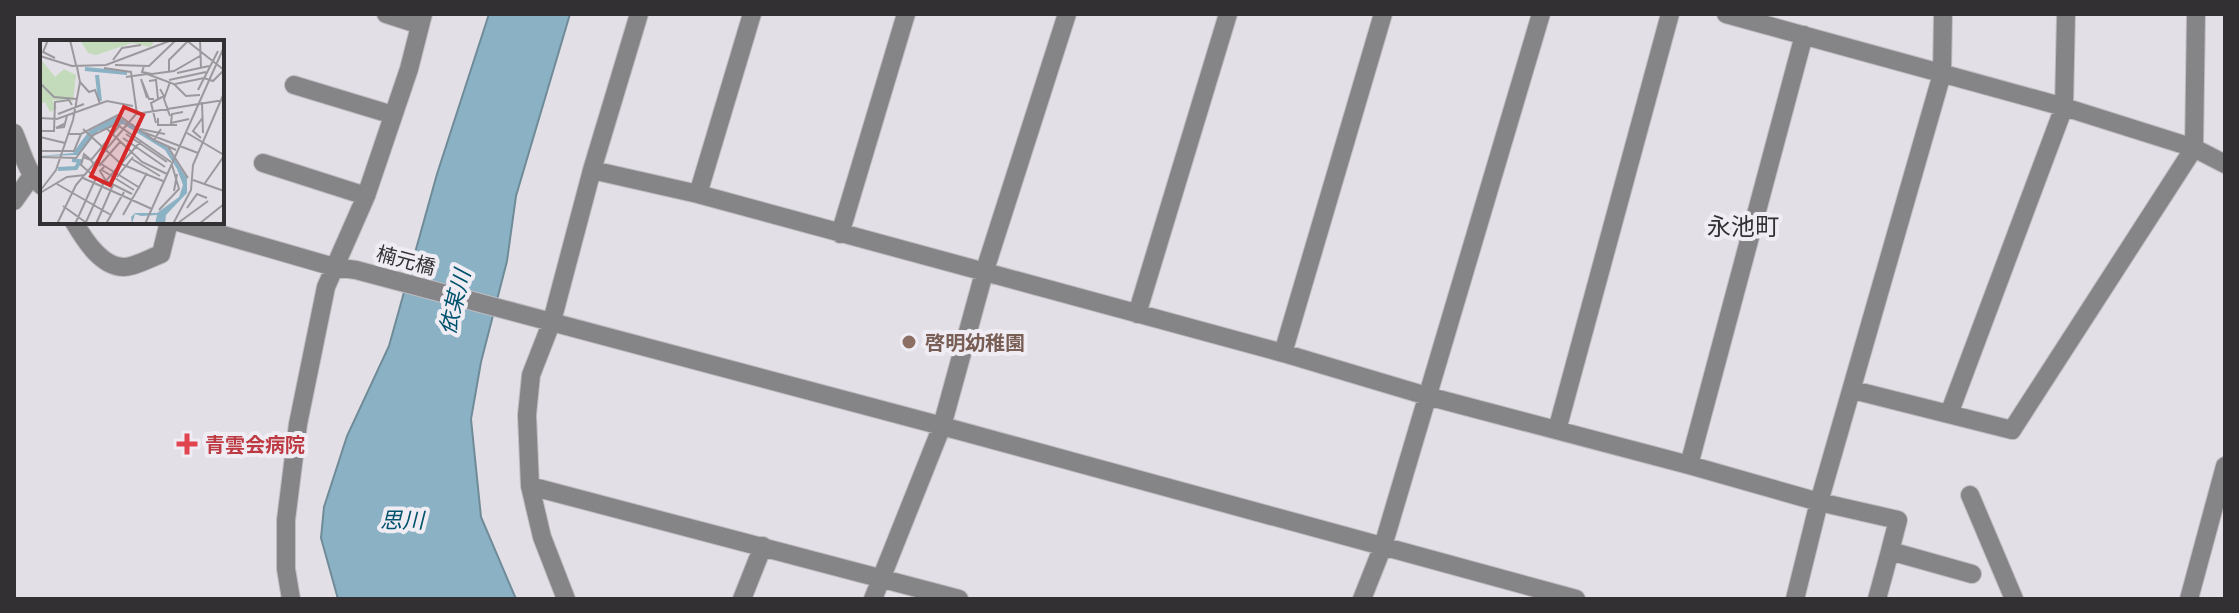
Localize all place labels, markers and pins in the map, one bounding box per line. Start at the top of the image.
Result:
place label: 啓明幼稚園 [925,329,1025,356]
marker: 啓明幼稚園 [900,333,918,351]
place label: 青雲会病院 [205,431,305,458]
marker: 青雲会病院 [176,433,198,455]

